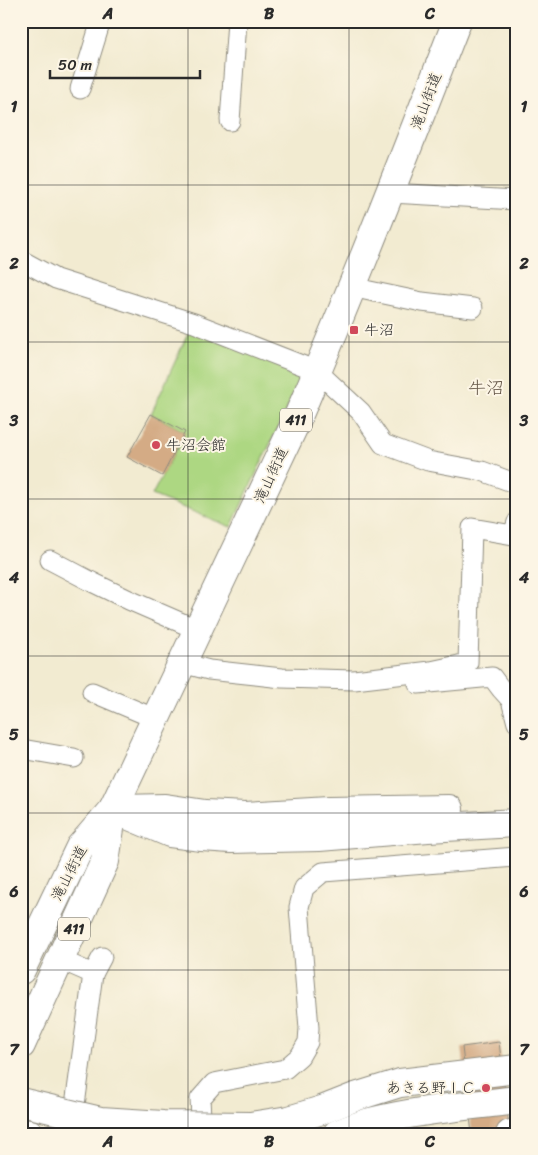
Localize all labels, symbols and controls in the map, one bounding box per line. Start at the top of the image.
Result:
text: A [102,0,113,28]
text: B [264,0,275,28]
text: C [424,0,436,28]
scale bar [50,48,200,80]
text: 50 m [58,52,93,78]
street label: 滝山街道 [403,68,449,134]
text: 1 [11,92,18,121]
text: 1 [521,92,528,121]
text: 2 [8,249,19,278]
text: 2 [518,249,529,278]
place label: 牛沼 [364,317,394,343]
marker: 牛沼 [348,324,360,336]
district label: 牛沼 [468,372,504,404]
text: 3 [9,406,19,435]
text: 3 [519,406,529,435]
road number: 411 [280,408,312,432]
place label: 牛沼会館 [166,432,226,458]
marker: 牛沼会館 [150,439,162,451]
street label: 滝山街道 [247,442,295,508]
text: 4 [8,563,19,592]
text: 4 [518,563,529,592]
text: 5 [9,720,19,749]
text: 5 [519,720,529,749]
street label: 滝山街道 [44,840,94,906]
text: 6 [8,877,19,906]
text: 6 [518,877,529,906]
road number: 411 [58,918,90,941]
text: 7 [9,1035,20,1064]
text: 7 [519,1035,530,1064]
place label: あきる野ＩＣ [386,1075,476,1101]
marker: あきる野ＩＣ [480,1082,492,1094]
text: A [102,1127,113,1155]
text: B [264,1127,275,1155]
text: C [424,1127,436,1155]

